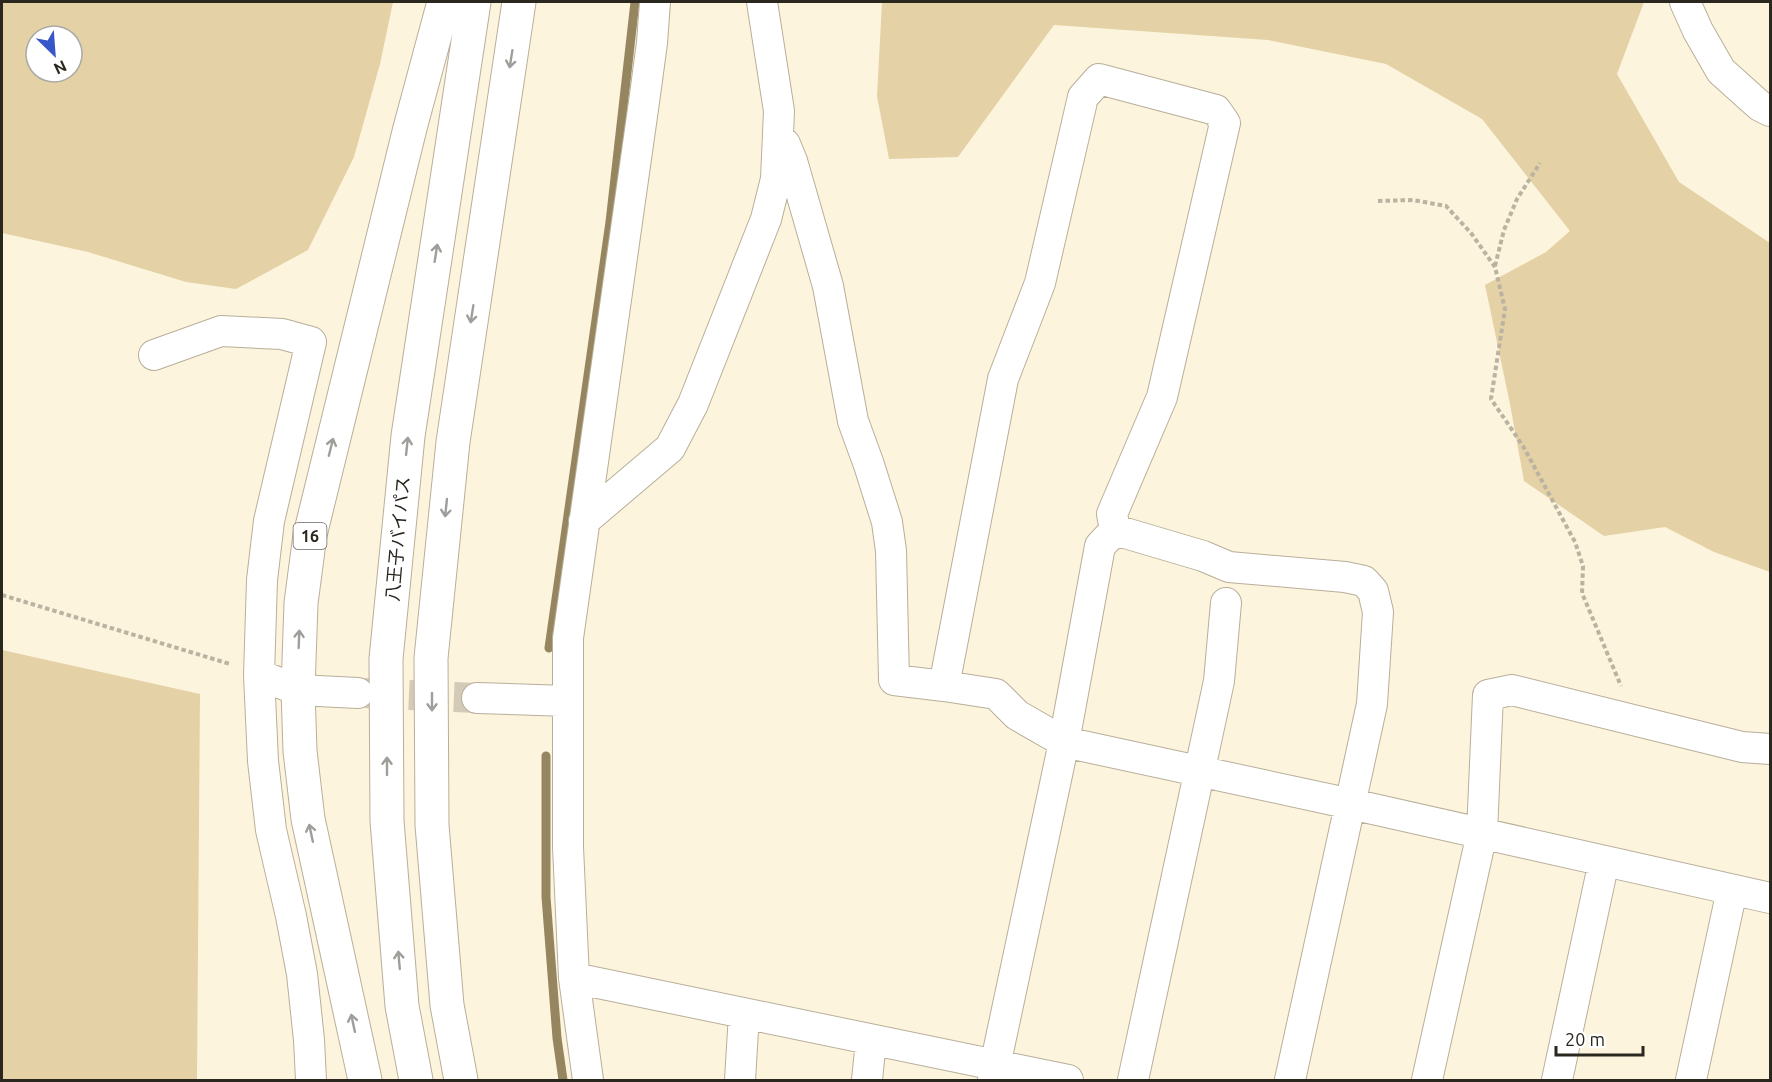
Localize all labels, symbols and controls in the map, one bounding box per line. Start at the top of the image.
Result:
north arrow [24,24,84,84]
one-way arrow [505,49,516,69]
text: N [51,57,70,78]
one-way arrow [430,244,441,263]
one-way arrow [467,304,478,324]
one-way arrow [402,436,413,456]
one-way arrow [326,438,338,457]
street label: 八王子バイパス [382,475,412,602]
one-way arrow [441,497,452,517]
road number: 16 [294,523,326,549]
one-way arrow [294,629,305,649]
one-way arrow [426,691,437,711]
one-way arrow [381,756,393,776]
one-way arrow [305,824,316,843]
one-way arrow [393,951,404,971]
one-way arrow [347,1014,358,1034]
scale bar [1556,1019,1643,1057]
text: 20 m [1565,1029,1605,1049]

